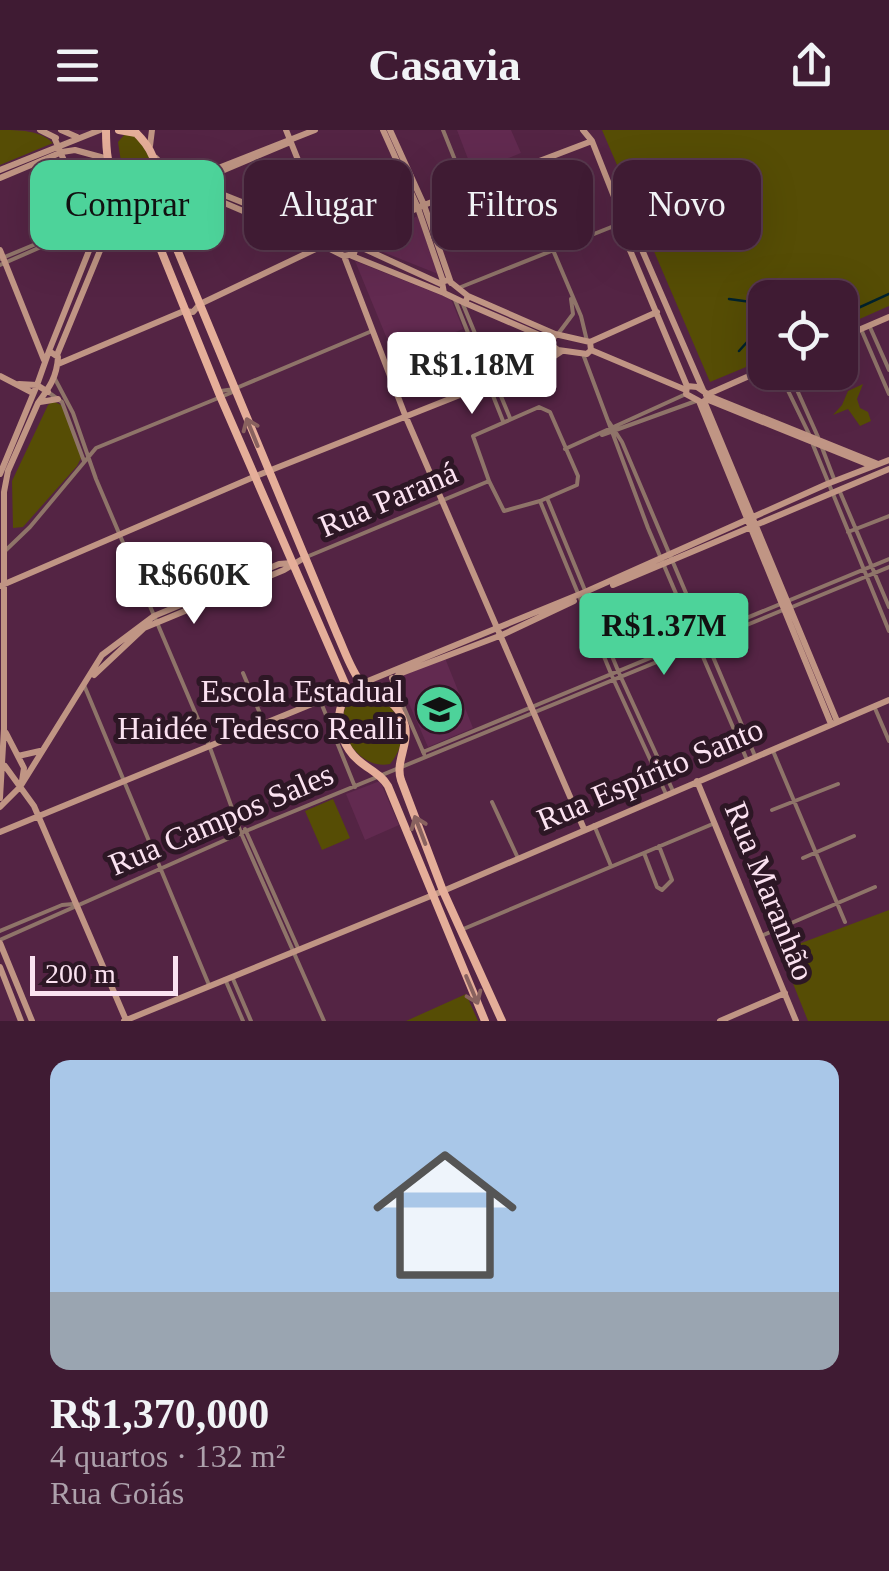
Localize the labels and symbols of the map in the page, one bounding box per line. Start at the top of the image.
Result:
pin: R$1.18M [380,332,564,417]
one-way arrow [242,417,260,448]
street label: Rua Paraná [313,454,463,544]
pin: R$660K [113,542,275,627]
pin: R$1.37M [572,593,756,678]
place label: Escola Estadual Haidée Tedesco Realli [117,673,404,746]
school or university icon: Escola Estadual Haidée Tedesco Realli [413,683,465,735]
street label: Rua Espírito Santo [532,710,768,838]
street label: Rua Campos Sales [104,756,338,882]
street label: Rua Maranhão [718,797,822,985]
one-way arrow [410,816,428,847]
scale bar [30,951,178,996]
one-way arrow [464,975,482,1005]

